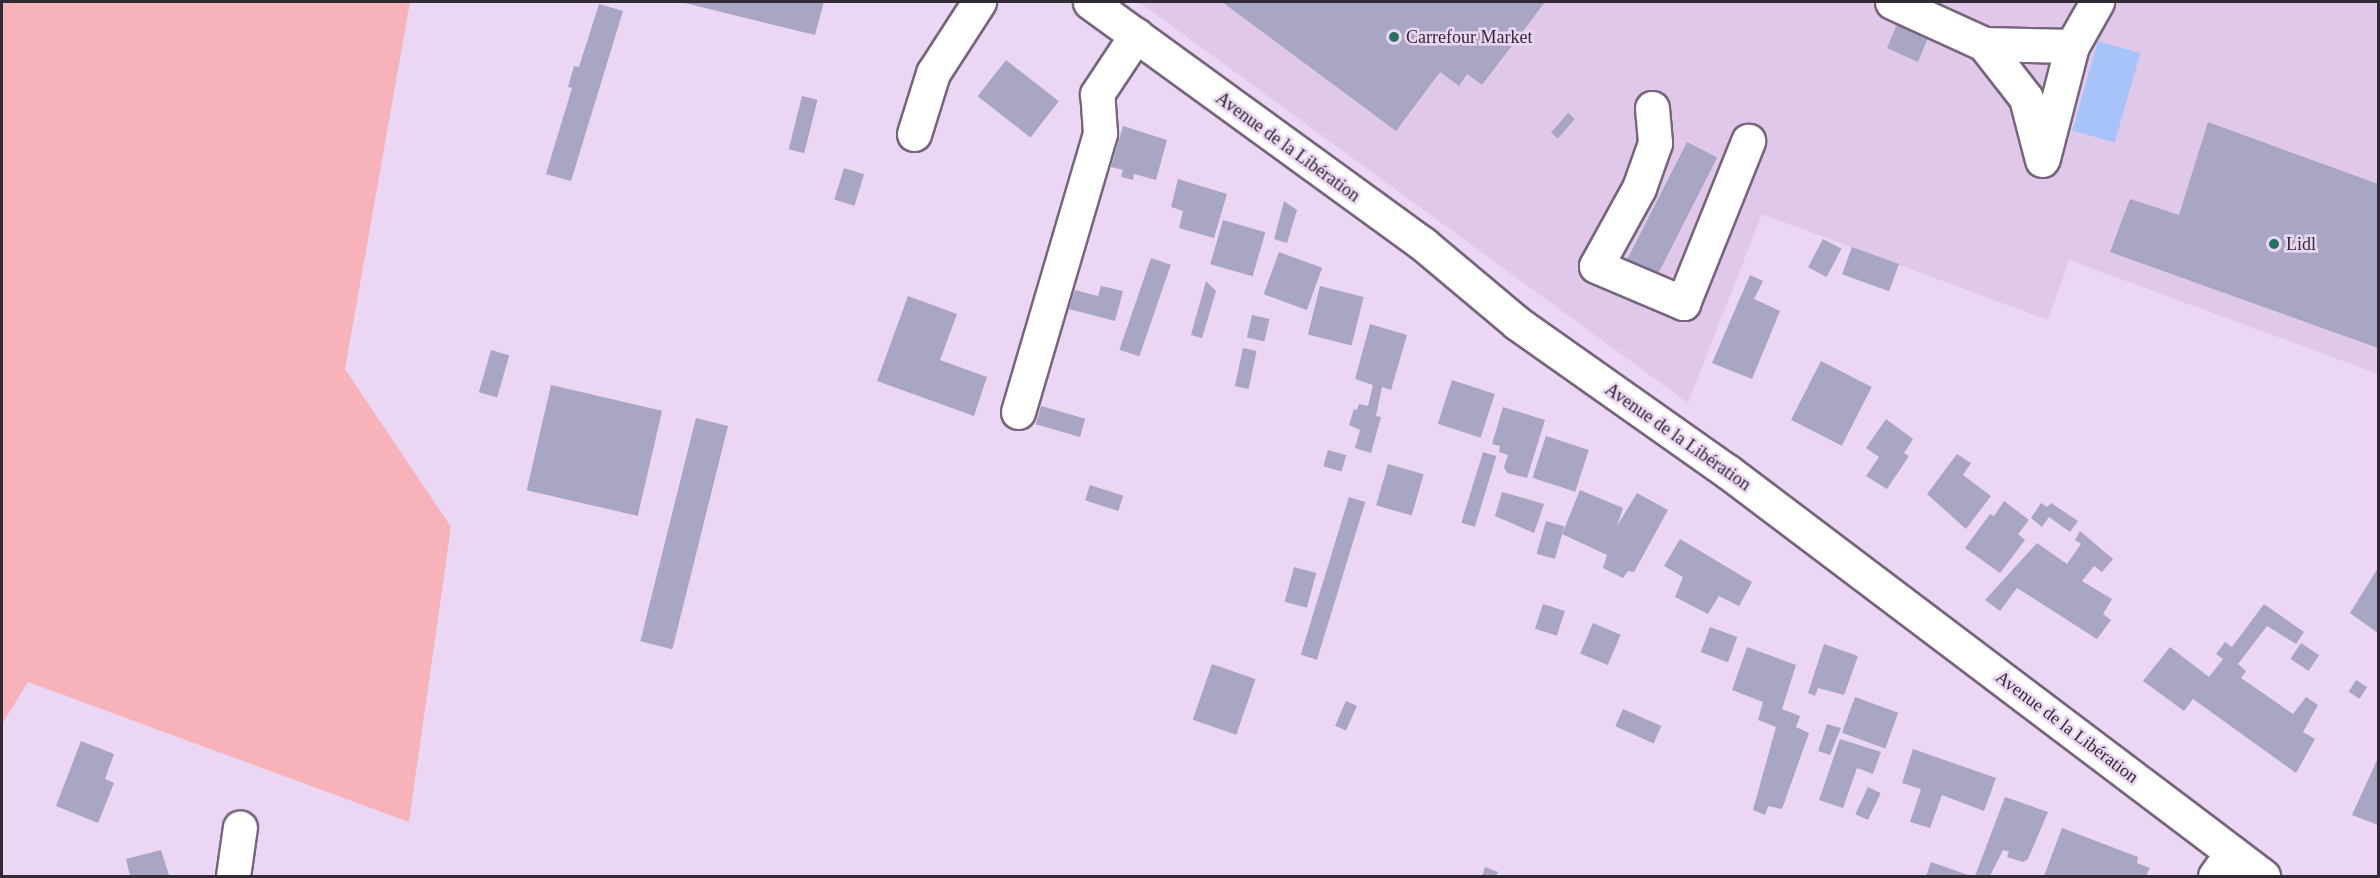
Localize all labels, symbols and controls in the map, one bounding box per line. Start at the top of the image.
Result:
place label: Carrefour Market [1406,26,1532,48]
marker: Carrefour Market [1387,30,1401,44]
street label: Avenue de la Libération [1212,87,1364,207]
place label: Lidl [2286,233,2316,255]
marker: Lidl [2267,237,2281,251]
street label: Avenue de la Libération [1601,379,1755,495]
street label: Avenue de la Libération [1991,666,2143,788]

